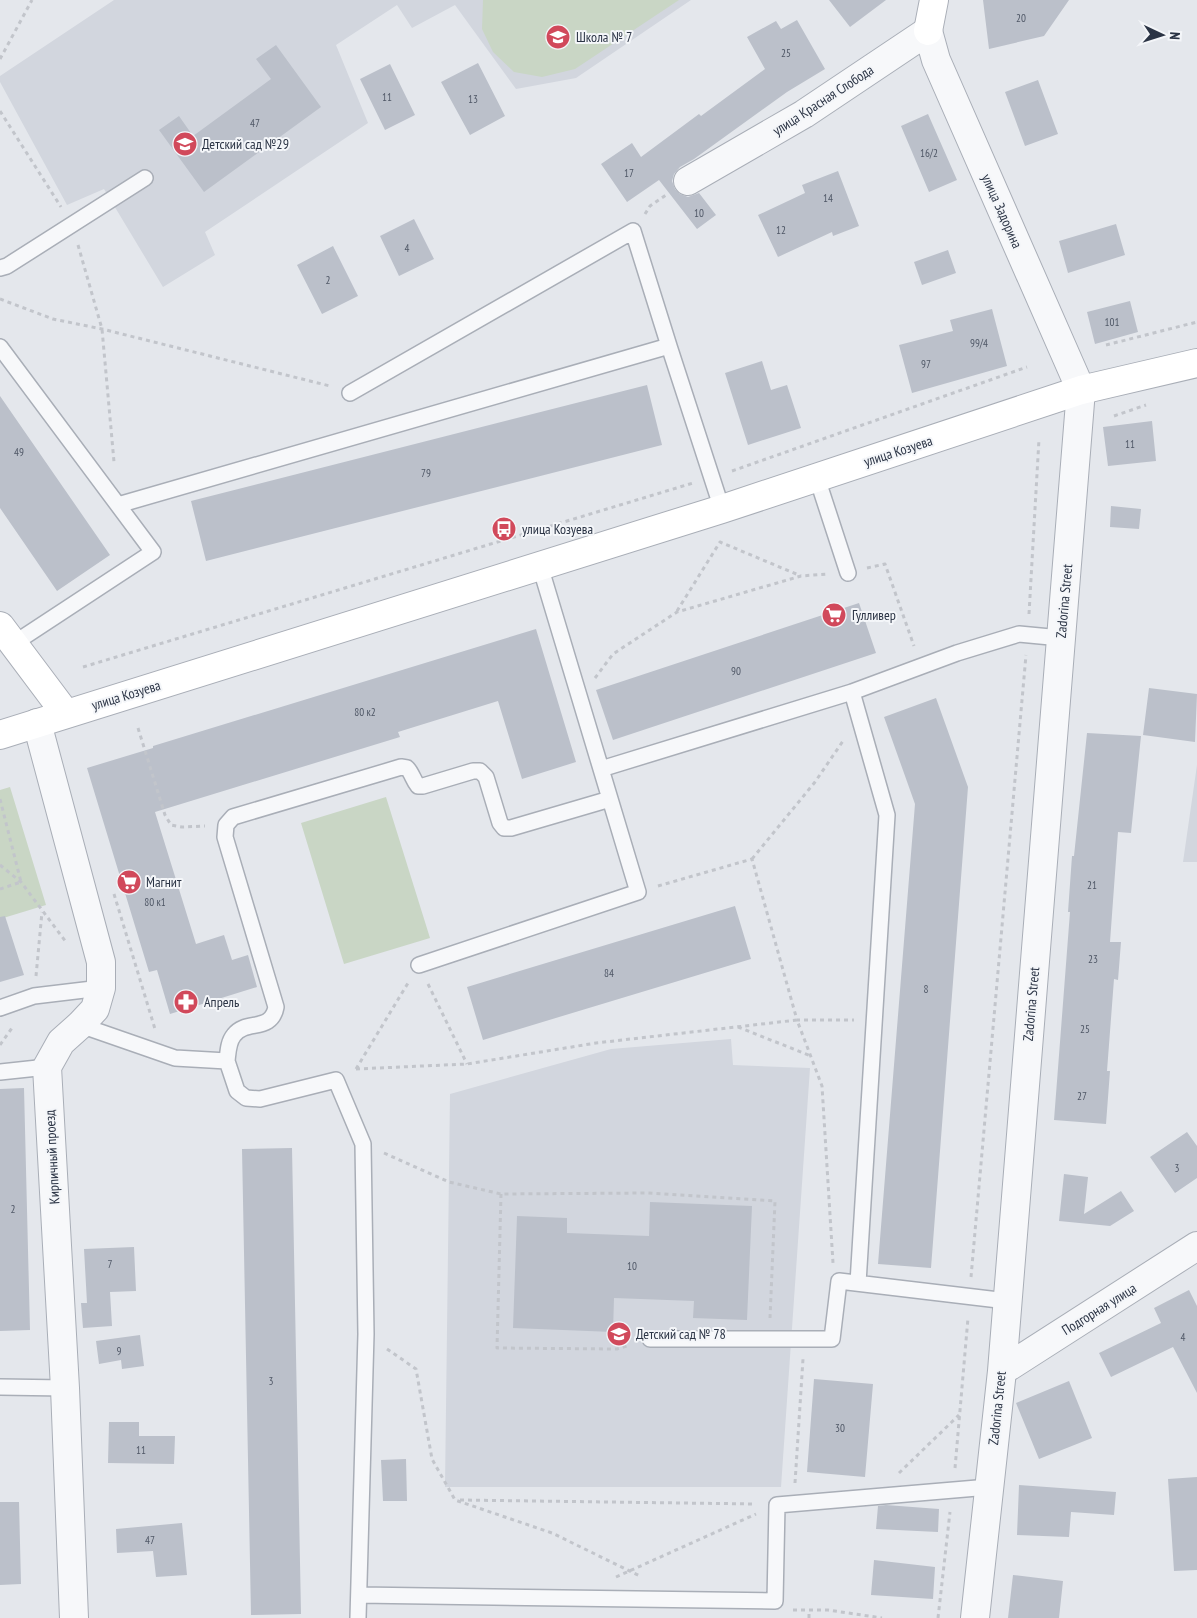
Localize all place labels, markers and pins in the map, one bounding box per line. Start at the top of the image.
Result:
school or university icon: Школа № 7 [545,24,571,50]
place label: Школа № 7 [576,28,632,46]
school or university icon: Детский сад №29 [172,131,198,157]
place label: Детский сад №29 [202,135,289,153]
bus stop icon: улица Козуева [491,516,517,542]
place label: улица Козуева [522,520,593,538]
supermarket icon: Гулливер [821,602,847,628]
place label: Гулливер [852,606,896,624]
supermarket icon: Магнит [116,869,142,895]
place label: Магнит [146,873,182,891]
pharmacy icon: Апрель [173,989,199,1015]
place label: Апрель [204,993,239,1011]
school or university icon: Детский сад № 78 [606,1321,632,1347]
place label: Детский сад № 78 [636,1325,726,1343]

